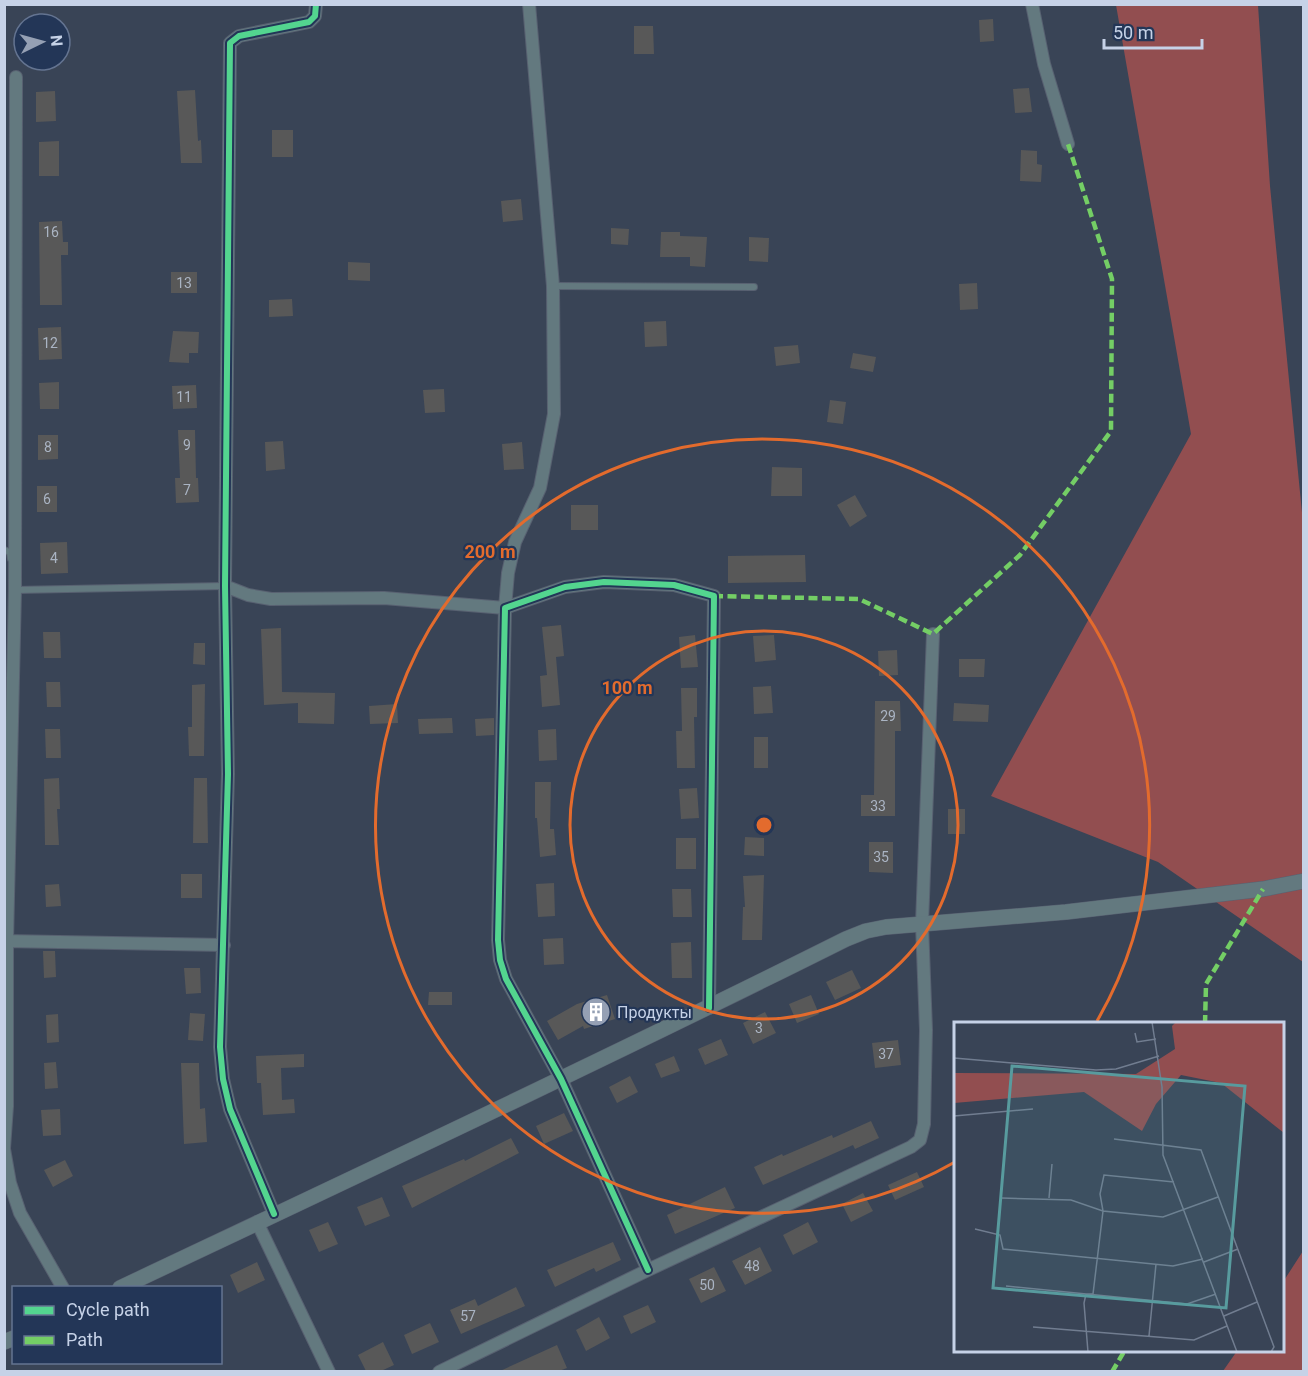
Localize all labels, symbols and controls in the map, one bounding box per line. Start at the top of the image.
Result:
north arrow [12,12,72,72]
scale bar [1104,12,1202,50]
text: 50 m [1113,22,1153,43]
text: N [46,34,66,47]
house number: 16 [43,224,59,240]
house number: 13 [176,275,192,291]
house number: 12 [42,335,58,351]
house number: 11 [176,389,192,405]
house number: 9 [183,437,191,453]
house number: 8 [44,439,52,455]
house number: 7 [183,482,191,498]
house number: 6 [43,491,51,507]
text: 200 m [464,541,516,562]
house number: 4 [50,550,58,566]
text: 100 m [601,677,653,698]
house number: 29 [880,708,896,724]
house number: 33 [870,798,886,814]
centre of rings [754,815,774,835]
house number: 35 [873,849,889,865]
building icon: Продукты [580,996,612,1028]
place label: Продукты [617,1003,692,1022]
house number: 3 [755,1020,763,1036]
inset map [954,1022,1284,1352]
house number: 37 [878,1046,894,1062]
house number: 48 [744,1258,760,1274]
house number: 50 [699,1277,715,1293]
legend [12,1286,222,1364]
text: Cycle path [66,1299,150,1320]
house number: 57 [460,1308,476,1324]
text: Path [66,1329,103,1350]

